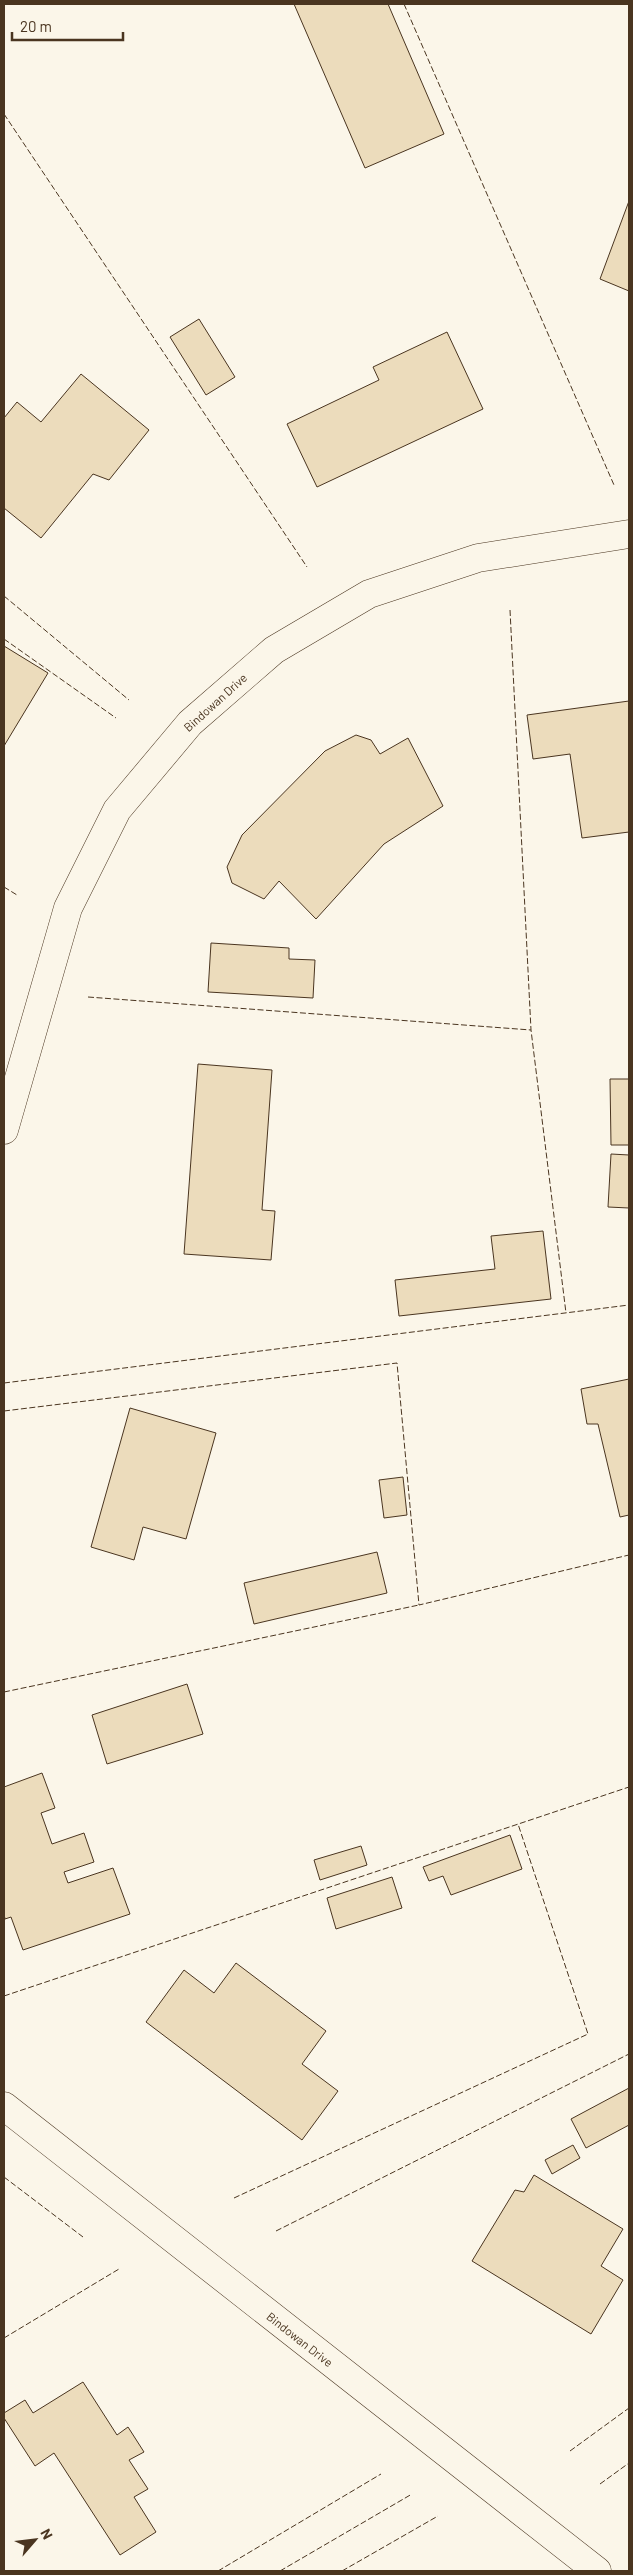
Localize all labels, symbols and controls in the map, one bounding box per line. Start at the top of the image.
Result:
scale bar [12,10,124,42]
text: 20 m [20,17,52,35]
street label: Bindowan Drive [181,670,249,734]
street label: Bindowan Drive [264,2309,336,2369]
north arrow [10,2515,60,2565]
text: N [37,2526,57,2542]

